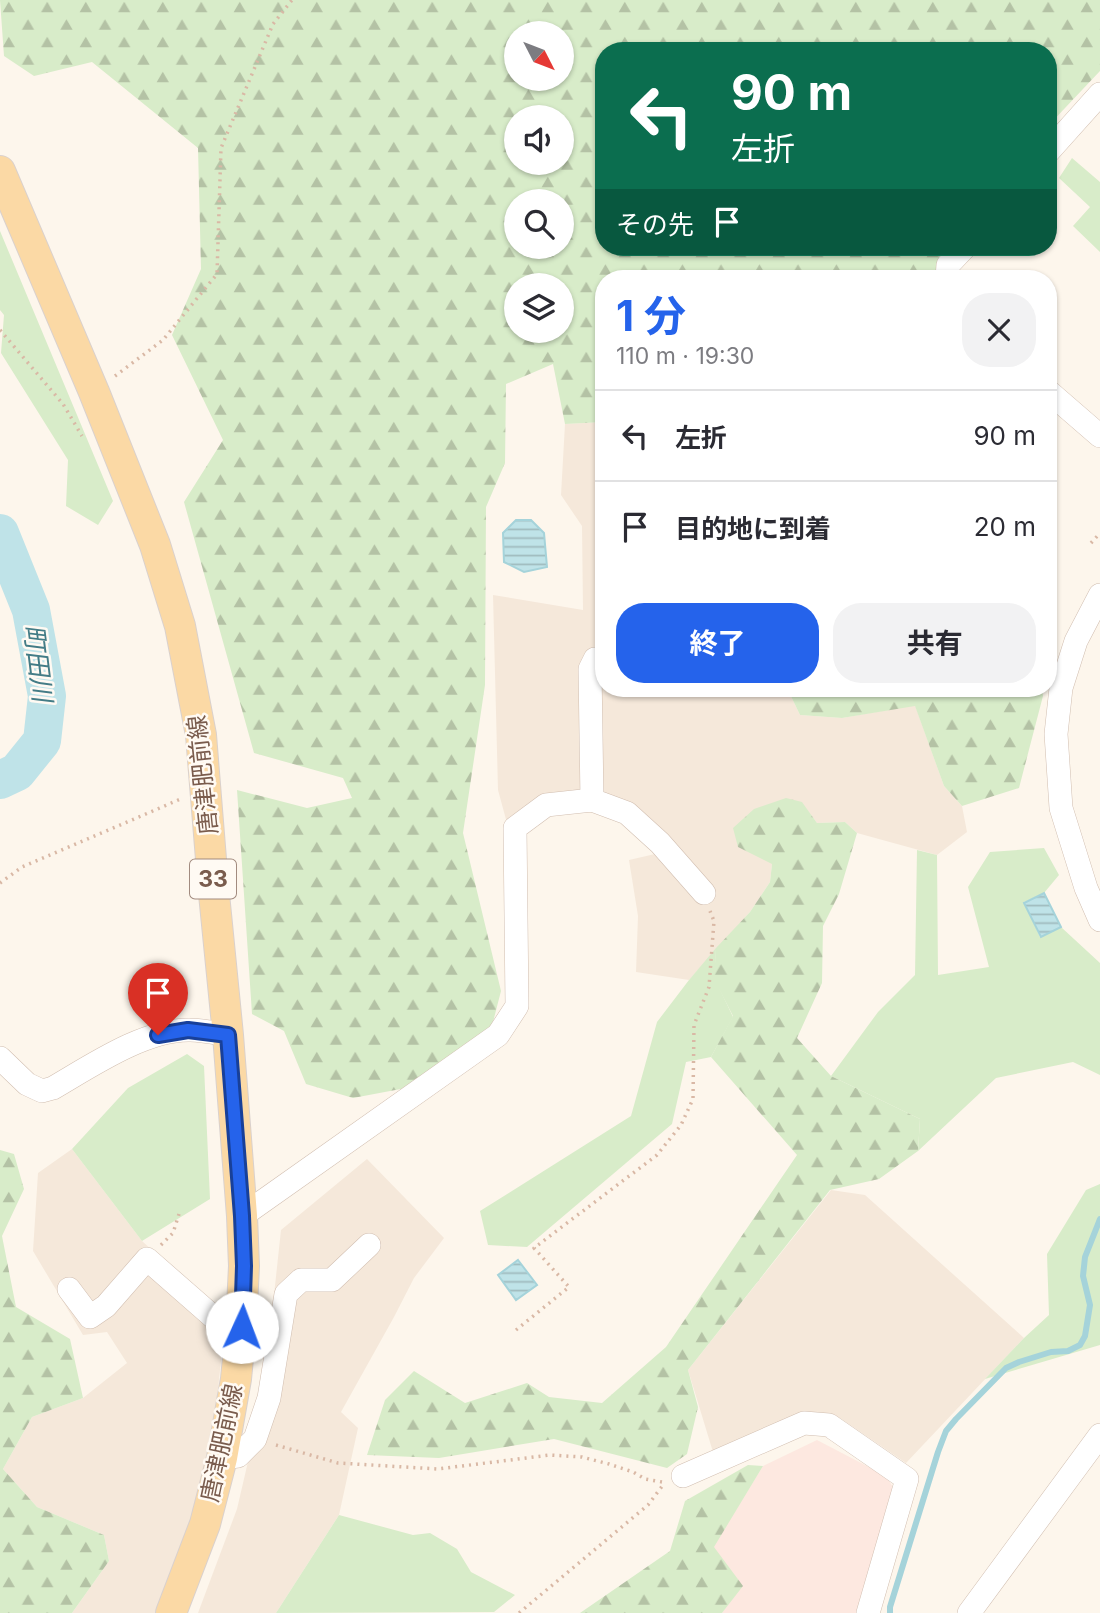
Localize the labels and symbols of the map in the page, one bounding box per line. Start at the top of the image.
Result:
north arrow [504,21,574,91]
water label: 町田川 [18,622,59,707]
street label: 唐津肥前線 [182,714,223,836]
road number: 33 [190,860,236,898]
pin [128,963,188,1035]
position arrow [205,1290,279,1364]
street label: 唐津肥前線 [195,1381,248,1505]

